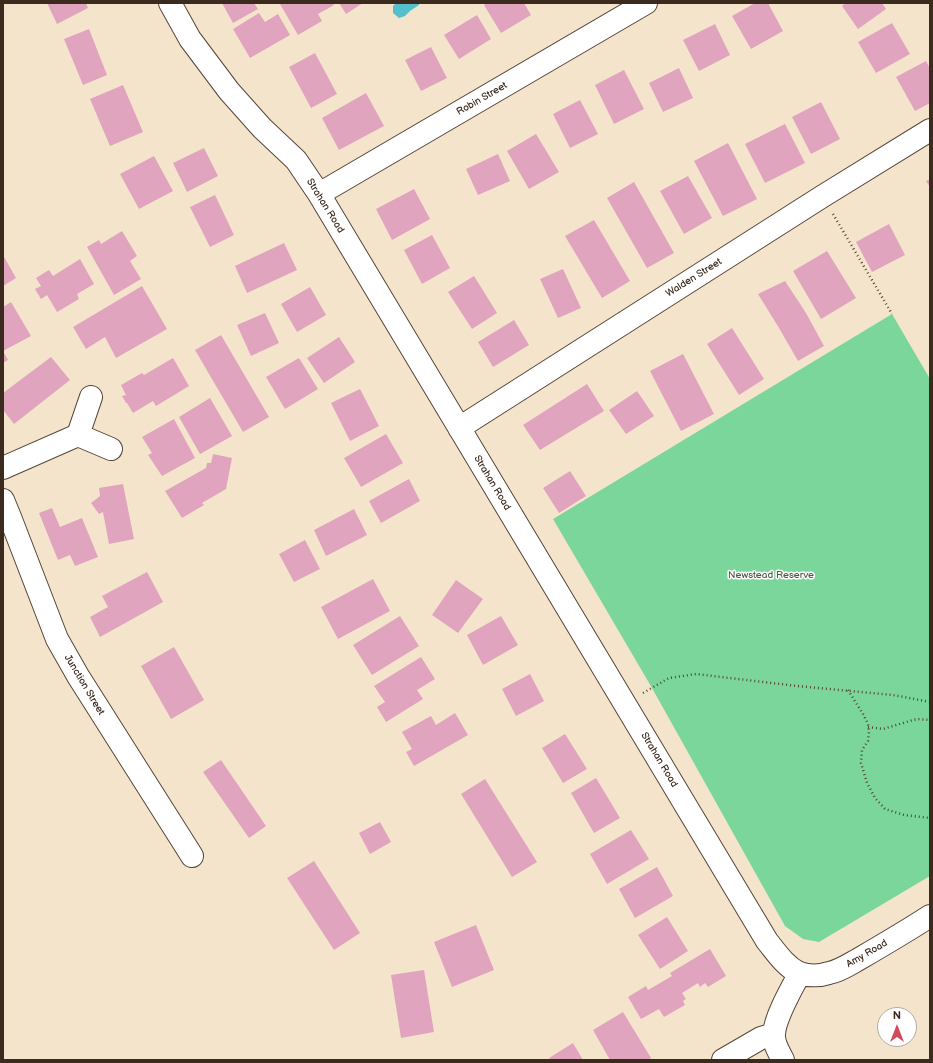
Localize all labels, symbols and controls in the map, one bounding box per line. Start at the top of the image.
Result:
street label: Robin Street [455,80,509,118]
street label: Strahan Road [304,177,346,235]
street label: Walden Street [664,256,724,300]
street label: Strahan Road [471,453,513,513]
park label: Newstead Reserve [728,569,814,581]
street label: Junction Street [61,653,107,717]
street label: Strahan Road [638,730,680,790]
street label: Amy Road [844,937,890,971]
north arrow [877,1007,917,1047]
text: N [893,1009,901,1022]

